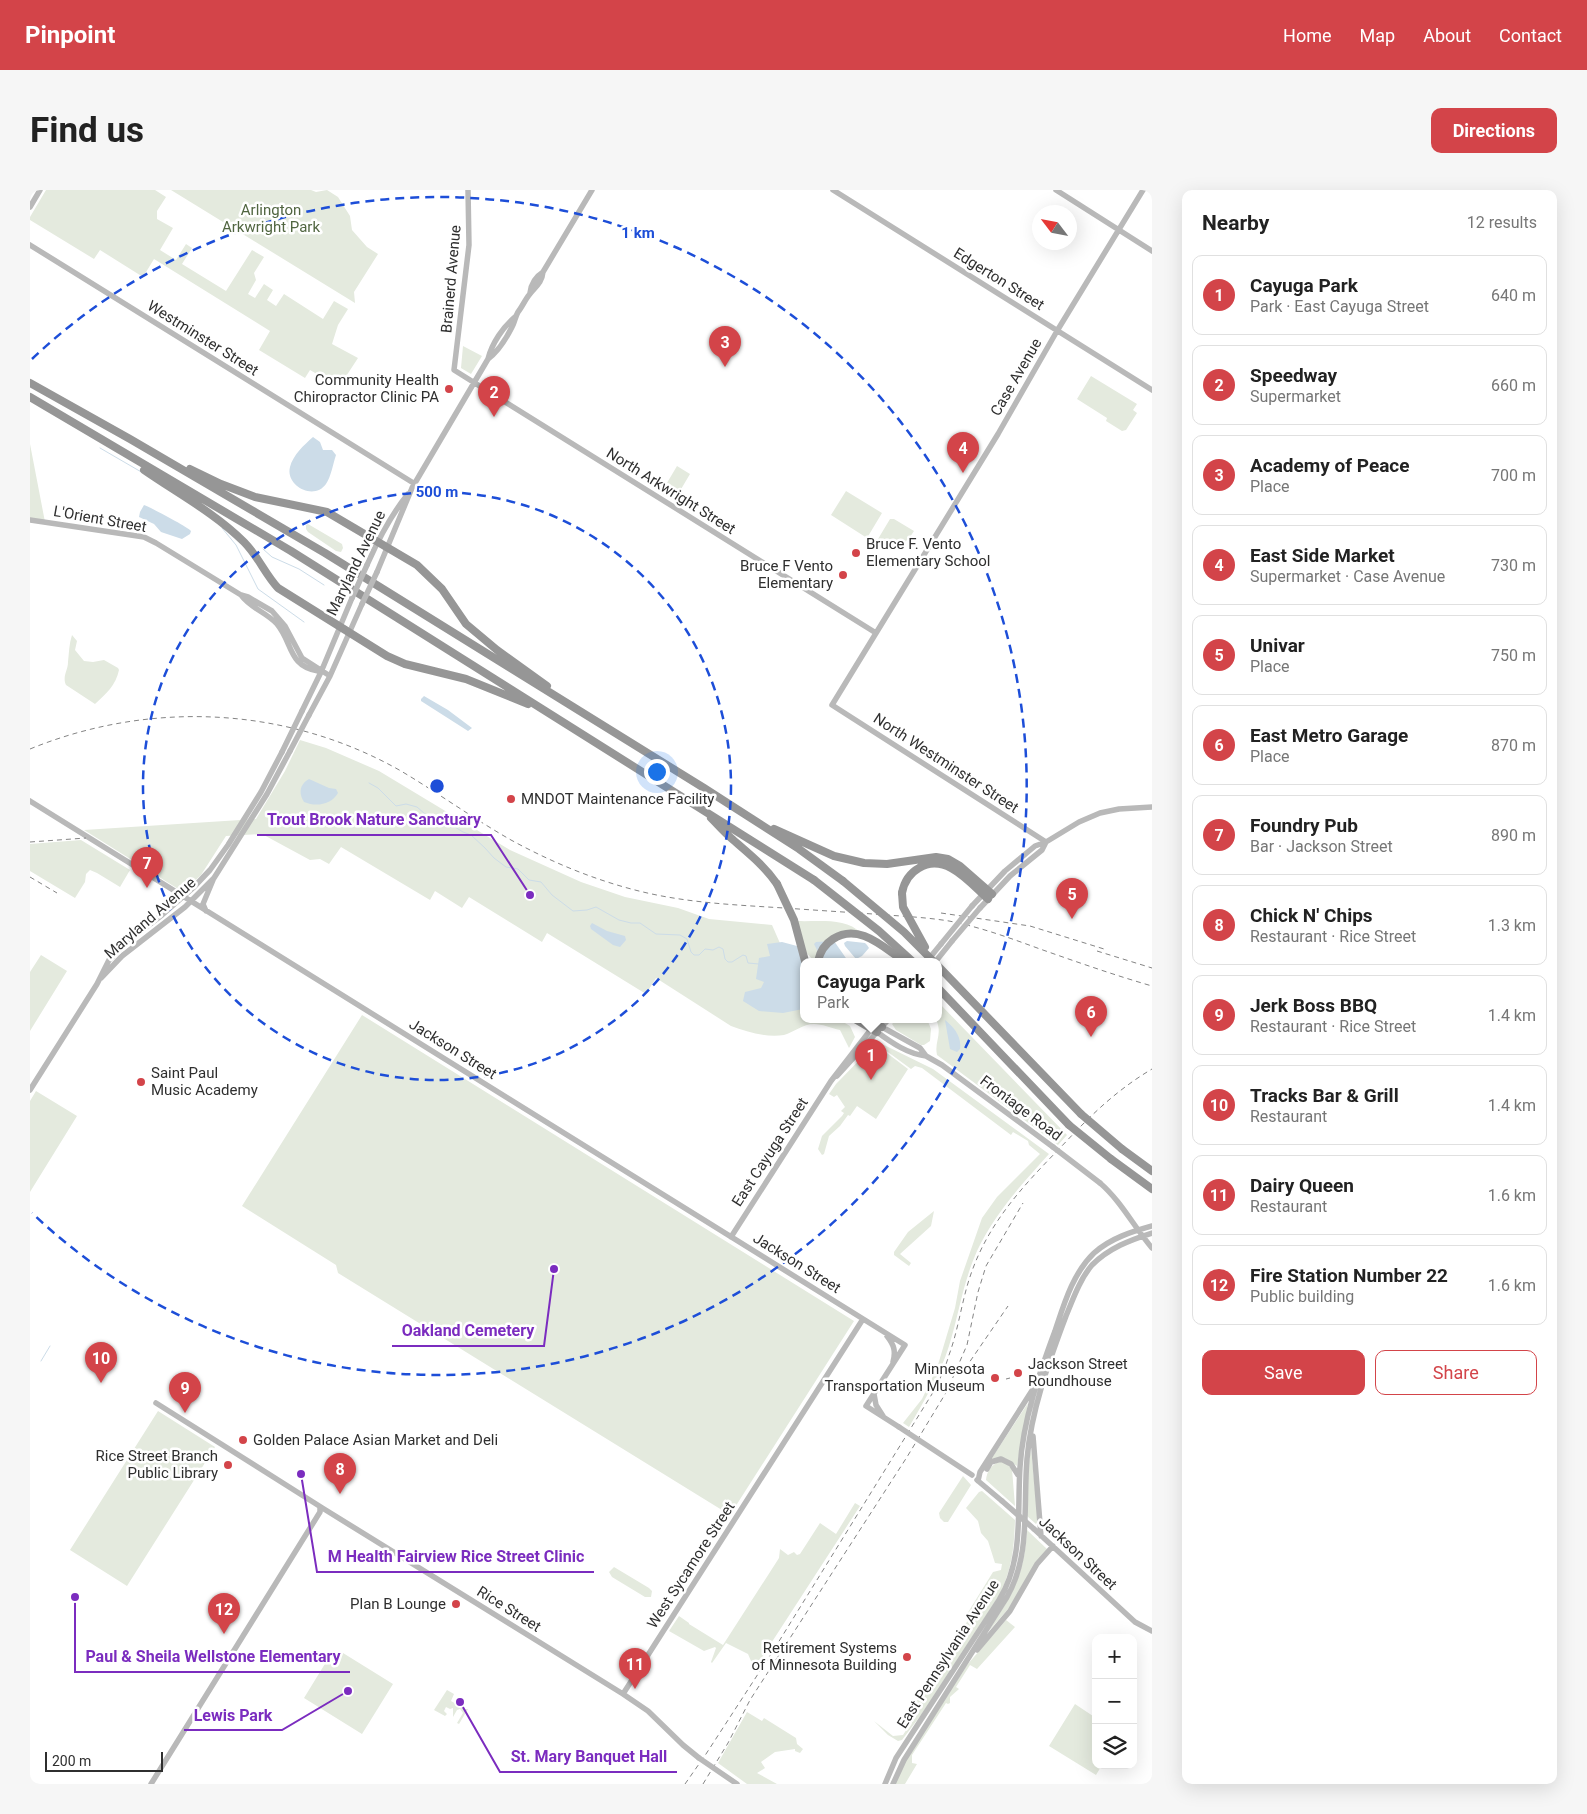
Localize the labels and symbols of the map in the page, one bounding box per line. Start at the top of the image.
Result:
park label: Arlington Arkwright Park [222,201,320,236]
north arrow [1032,205,1077,250]
street label: Brainerd Avenue [437,224,465,334]
text: 1 km [621,224,655,242]
street label: Edgerton Street [950,244,1048,314]
street label: Westminster Street [144,297,262,380]
pin: 3 [709,326,741,367]
street label: Case Avenue [987,335,1045,419]
place label: Community Health Chiropractor Clinic PA [294,371,439,406]
pin: 2 [478,376,510,417]
marker: Community Health Chiropractor Clinic PA [443,383,455,395]
pin: 4 [947,432,979,473]
street label: North Arkwright Street [603,444,739,538]
text: 500 m [416,483,458,501]
street label: L'Orient Street [52,502,148,536]
street label: Maryland Avenue [323,507,389,619]
place label: Bruce F. Vento Elementary School [866,535,990,570]
marker: Bruce F. Vento Elementary School [850,547,862,559]
place label: Bruce F Vento Elementary [740,557,833,592]
marker: Bruce F Vento Elementary [837,569,849,581]
street label: North Westminster Street [870,709,1022,817]
your location [644,759,670,785]
centre of rings [428,777,446,795]
place label: MNDOT Maintenance Facility [521,790,714,808]
marker: MNDOT Maintenance Facility [505,793,517,805]
callout: Trout Brook Nature Sanctuary [257,804,491,835]
text: Trout Brook Nature Sanctuary [267,810,482,829]
pin: 7 [131,847,163,888]
street label: Maryland Avenue [101,873,199,962]
pin: 5 [1056,878,1088,919]
pin: 6 [1075,996,1107,1037]
street label: Jackson Street [406,1015,500,1083]
pin: 1 [855,1039,887,1080]
place label: Saint Paul Music Academy [151,1064,258,1099]
street label: Frontage Road [977,1071,1065,1145]
marker: Saint Paul Music Academy [135,1076,147,1088]
street label: East Cayuga Street [728,1094,812,1210]
street label: Jackson Street [750,1229,844,1297]
callout: Oakland Cemetery [392,1315,544,1346]
text: Oakland Cemetery [402,1321,535,1340]
pin: 10 [85,1342,117,1383]
place label: Jackson Street Roundhouse [1028,1355,1128,1390]
place label: Minnesota Transportation Museum [825,1360,985,1395]
marker: Jackson Street Roundhouse [1012,1367,1024,1379]
pin: 9 [169,1372,201,1413]
marker: Minnesota Transportation Museum [989,1372,1001,1384]
place label: Golden Palace Asian Market and Deli [253,1431,498,1449]
marker: Golden Palace Asian Market and Deli [237,1434,249,1446]
place label: Rice Street Branch Public Library [96,1447,218,1482]
pin: 8 [324,1453,356,1494]
marker: Rice Street Branch Public Library [222,1459,234,1471]
street label: West Sycamore Street [643,1498,739,1632]
street label: Jackson Street [1035,1512,1121,1594]
callout: M Health Fairview Rice Street Clinic [317,1541,594,1572]
text: M Health Fairview Rice Street Clinic [328,1547,584,1566]
street label: East Pennsylvania Avenue [893,1576,1003,1732]
street label: Rice Street [474,1582,544,1636]
pin: 12 [208,1593,240,1634]
place label: Plan B Lounge [350,1595,446,1613]
marker: Plan B Lounge [450,1598,462,1610]
place label: Retirement Systems of Minnesota Building [751,1639,897,1674]
callout: Paul & Sheila Wellstone Elementary [75,1641,350,1672]
text: Paul & Sheila Wellstone Elementary [85,1647,342,1666]
pin: 11 [619,1648,651,1689]
marker: Retirement Systems of Minnesota Building [901,1651,913,1663]
callout: Lewis Park [184,1699,282,1730]
text: Lewis Park [194,1706,273,1725]
callout: St. Mary Banquet Hall [500,1741,677,1772]
text: St. Mary Banquet Hall [511,1747,667,1766]
scale bar [45,1749,162,1772]

